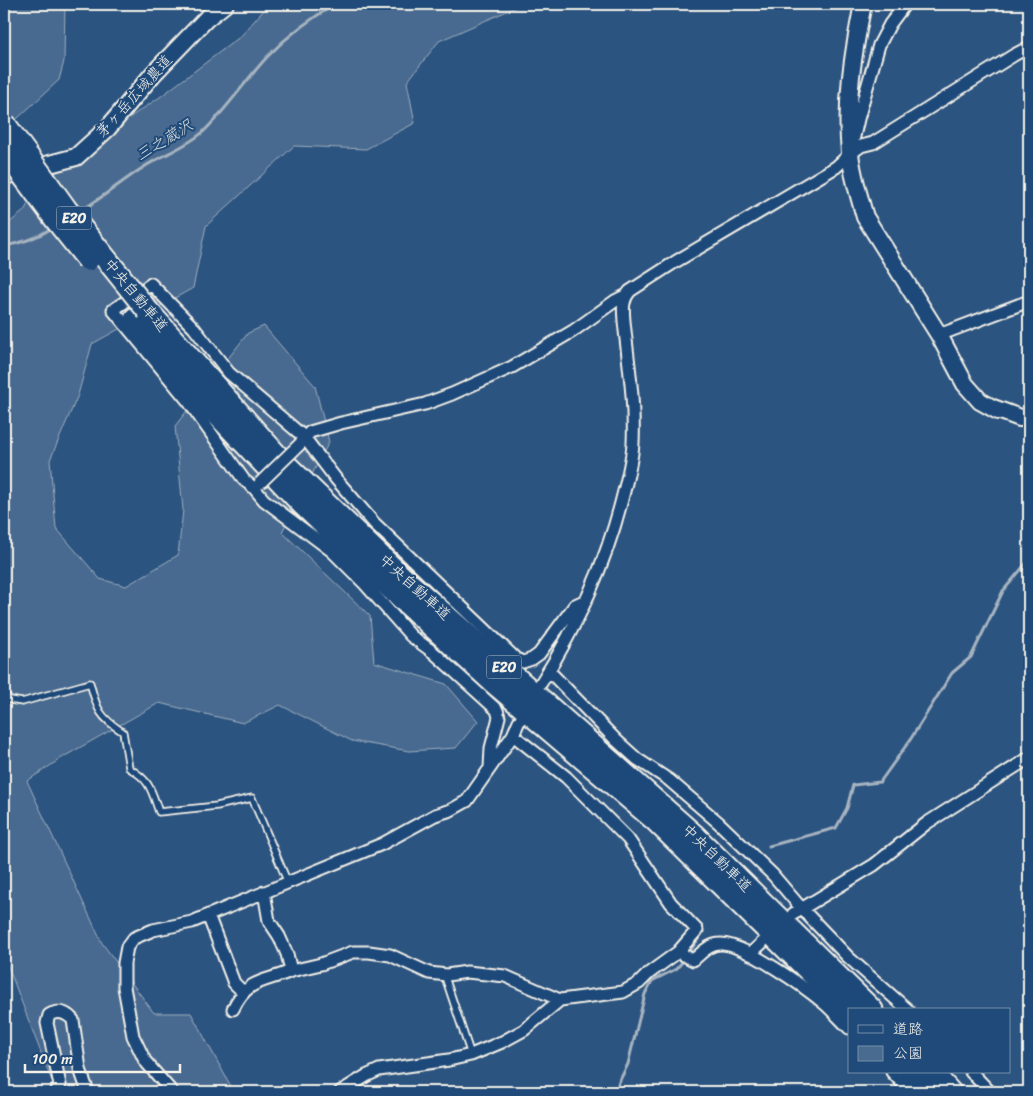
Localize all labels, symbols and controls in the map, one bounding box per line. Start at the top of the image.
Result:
street label: 茅ヶ岳広域農道 [89,48,179,144]
water label: 三之蔵沢 [129,110,200,169]
road number: E20 [56,207,92,230]
street label: 中央自動車道 [97,252,175,338]
street label: 中央自動車道 [373,547,457,627]
road number: E20 [486,656,522,679]
street label: 中央自動車道 [676,817,758,899]
legend [848,1008,1010,1074]
text: 道路 [893,1016,923,1042]
text: 公園 [893,1040,923,1066]
scale bar [25,1041,180,1073]
text: 100 m [32,1046,73,1072]

